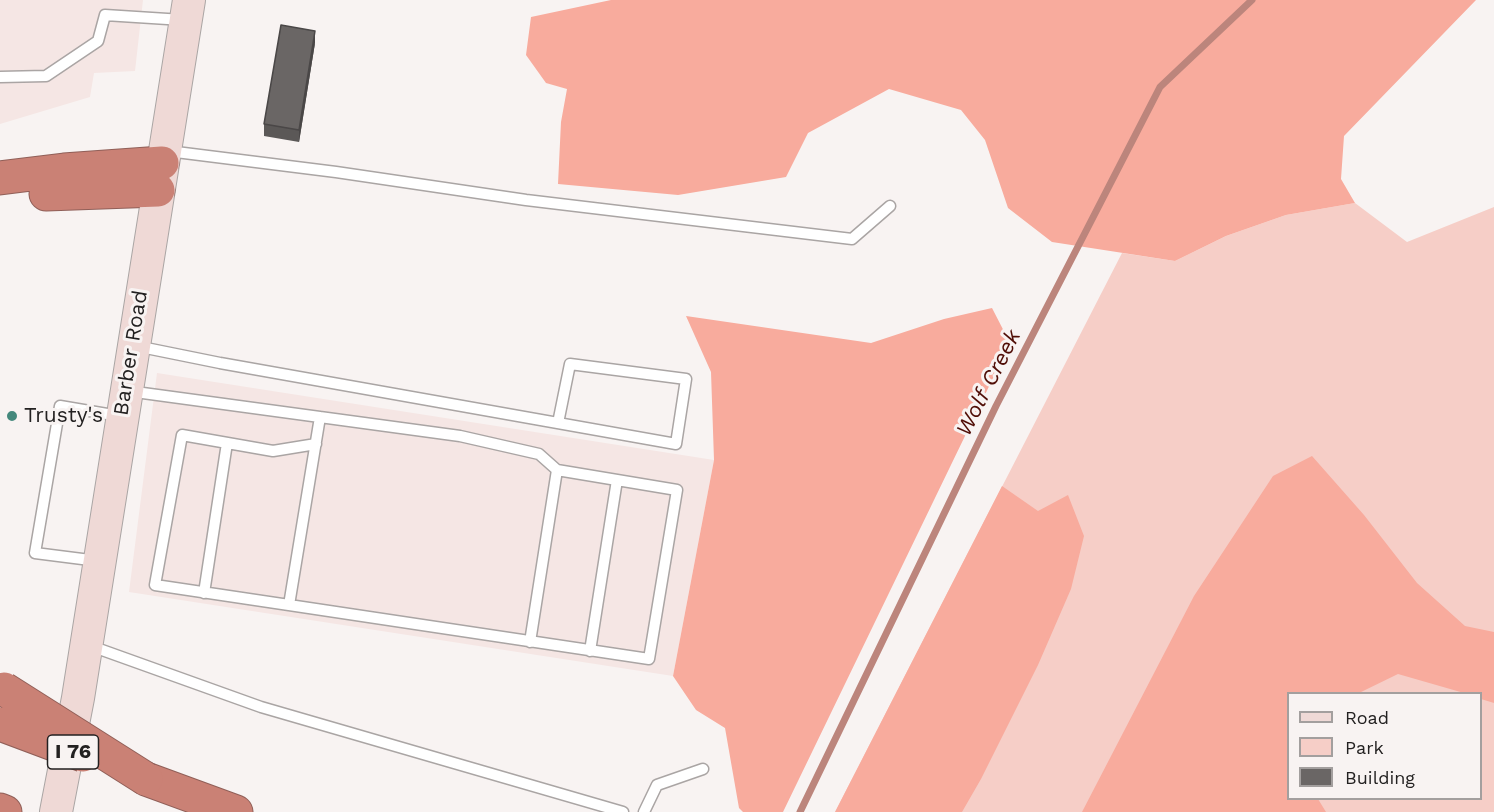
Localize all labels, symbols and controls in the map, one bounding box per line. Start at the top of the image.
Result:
street label: Barber Road [109,289,153,417]
water label: Wolf Creek [951,325,1027,441]
place label: Trusty's [24,403,103,429]
marker: Trusty's [5,409,19,423]
legend [1287,692,1482,800]
text: Road [1345,707,1389,728]
road number: I 76 [48,735,98,769]
text: Park [1345,737,1384,758]
text: Building [1345,767,1415,788]

